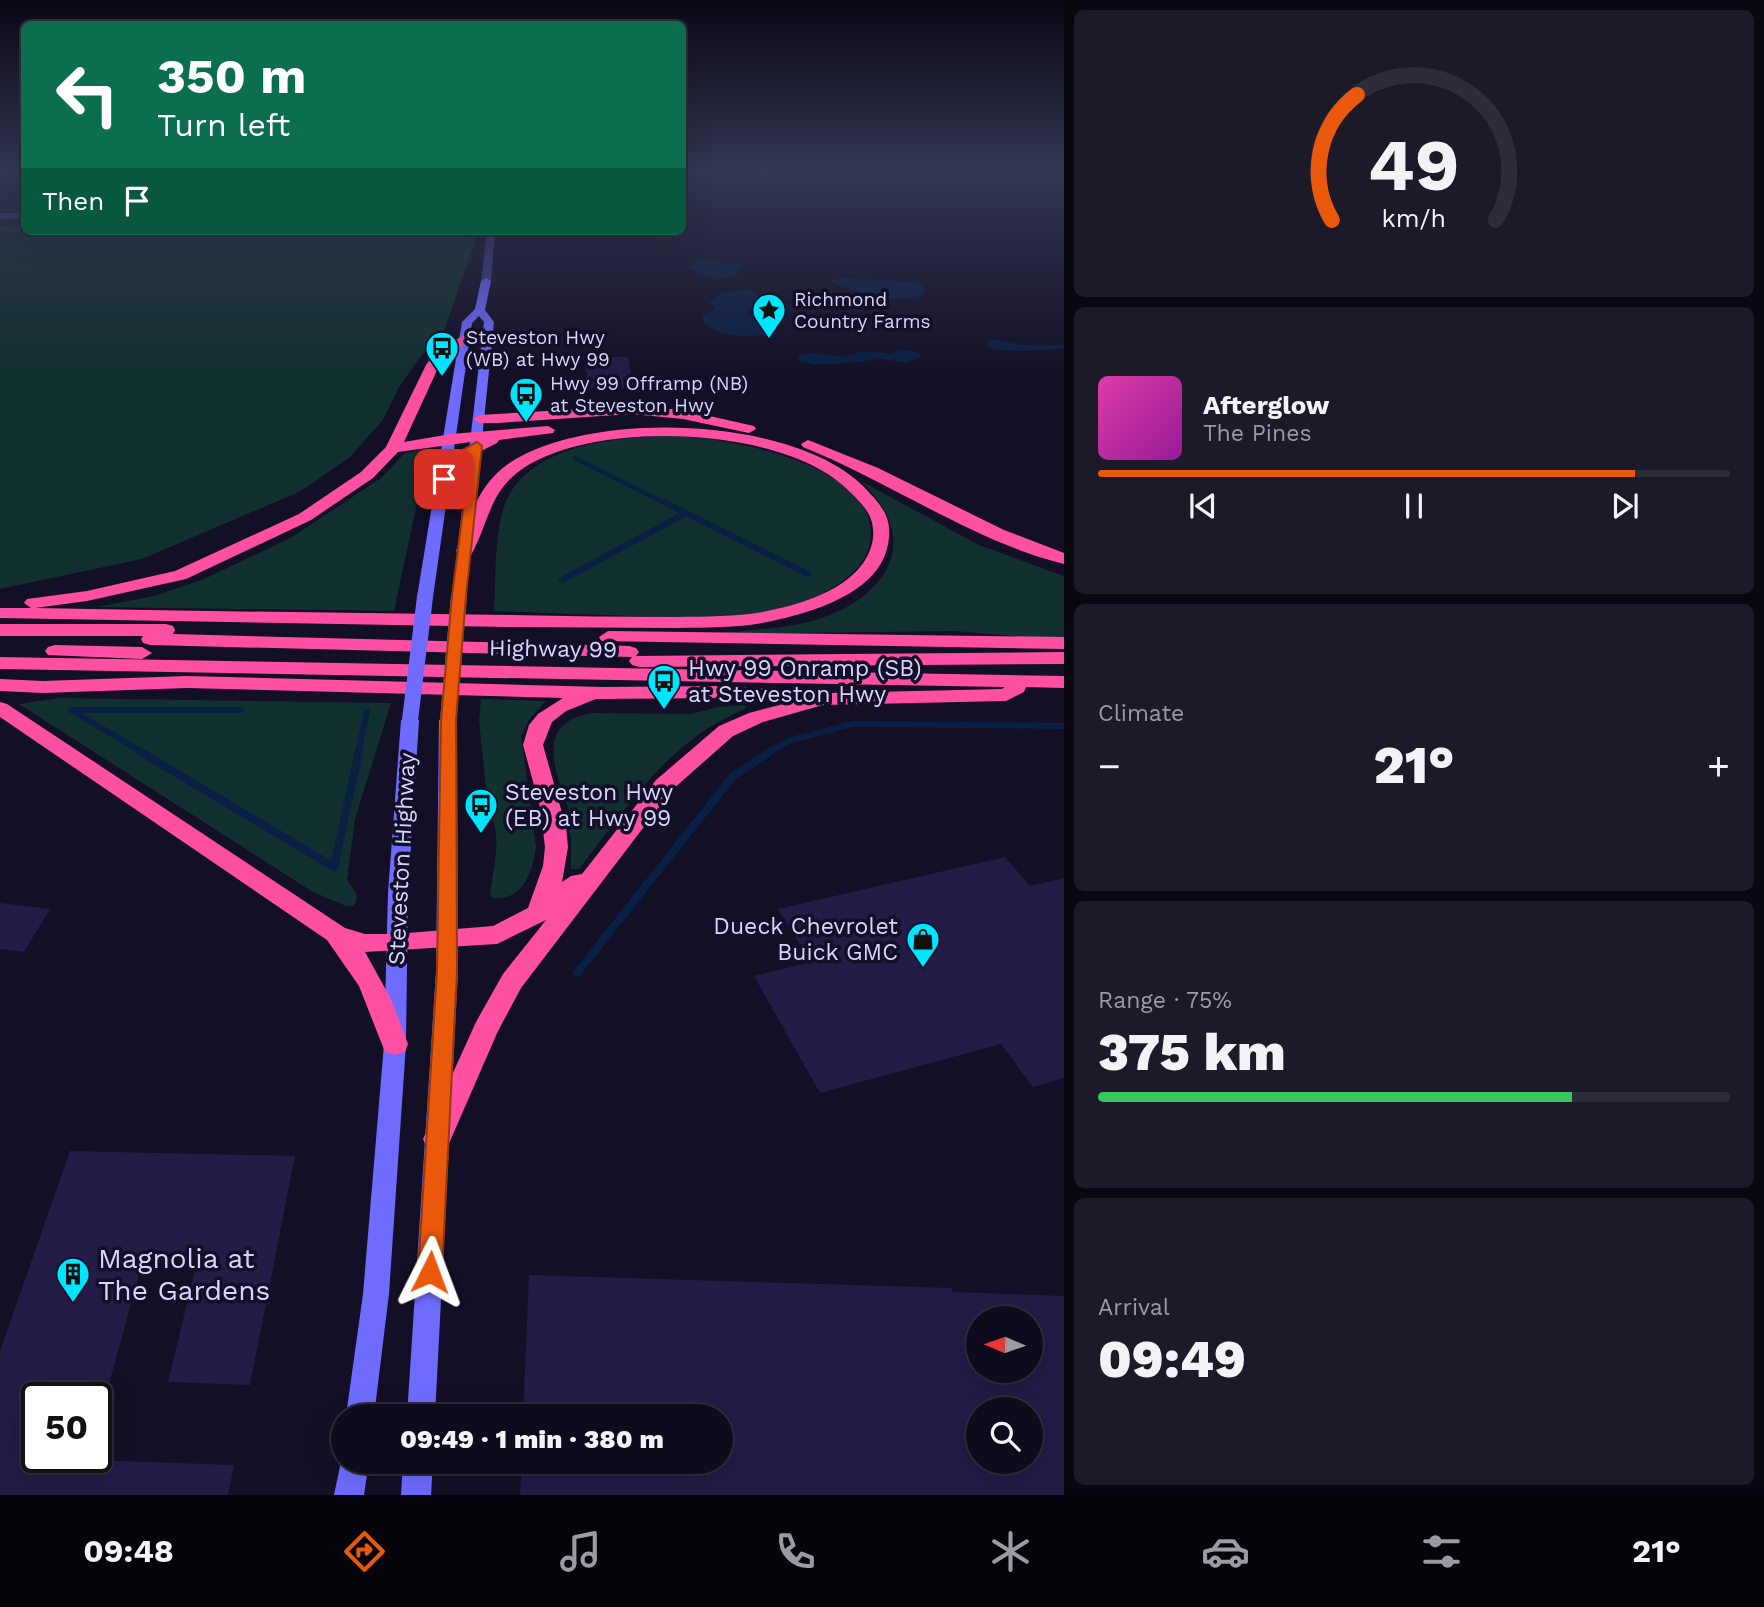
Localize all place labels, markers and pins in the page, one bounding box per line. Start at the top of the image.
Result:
place label: Richmond Country Farms [794,288,931,333]
place icon: Richmond Country Farms [750,291,788,340]
place label: Steveston Hwy (WB) at Hwy 99 [466,326,610,371]
bus stop icon: Steveston Hwy (WB) at Hwy 99 [423,329,461,378]
place label: Hwy 99 Offramp (NB) at Steveston Hwy [550,372,748,417]
bus stop icon: Hwy 99 Offramp (NB) at Steveston Hwy [507,375,545,424]
pin [414,449,474,509]
place label: Hwy 99 Onramp (SB) at Steveston Hwy [688,655,922,708]
bus stop icon: Hwy 99 Onramp (SB) at Steveston Hwy [645,662,683,711]
place label: Steveston Hwy (EB) at Hwy 99 [505,779,673,832]
bus stop icon: Steveston Hwy (EB) at Hwy 99 [462,786,500,835]
place label: Dueck Chevrolet Buick GMC [713,913,898,966]
shop icon: Dueck Chevrolet Buick GMC [904,920,942,969]
place label: Magnolia at The Gardens [98,1242,270,1307]
building icon: Magnolia at The Gardens [54,1255,92,1304]

